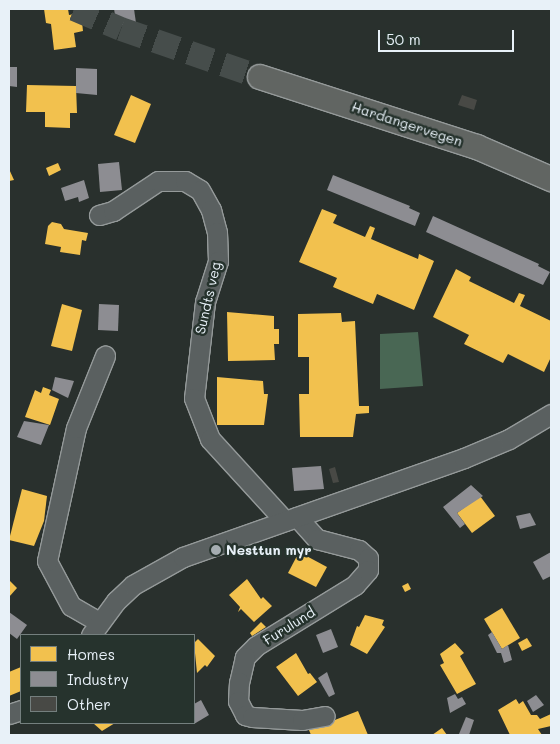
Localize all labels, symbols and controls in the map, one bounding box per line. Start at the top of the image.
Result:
scale bar [380,20,516,52]
text: 50 m [386,29,421,49]
street label: Hardangervegen [349,98,465,150]
street label: Sundts veg [192,260,224,336]
place label: Nesttun myr [226,542,312,558]
marker: Nesttun myr [210,544,222,556]
street label: Furulund [260,604,318,648]
legend [20,634,195,724]
text: Homes [67,644,115,664]
text: Industry [67,669,129,689]
text: Other [67,694,111,714]

